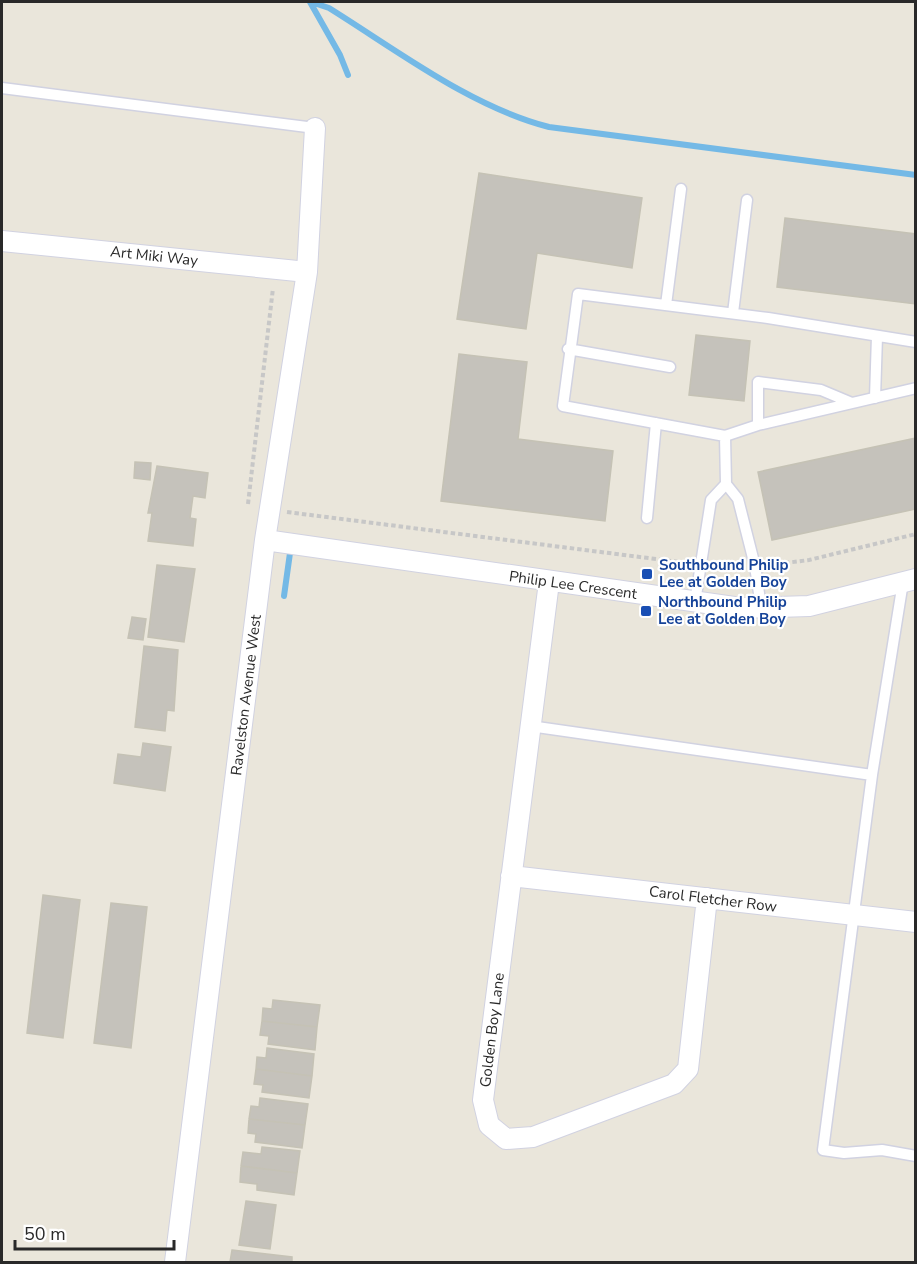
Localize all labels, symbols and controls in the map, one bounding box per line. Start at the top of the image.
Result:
street label: Art Miki Way [109,241,199,271]
place label: Southbound Philip Lee at Golden Boy [659,555,788,592]
street label: Philip Lee Crescent [508,566,639,604]
marker: Southbound Philip Lee at Golden Boy [640,567,654,581]
place label: Northbound Philip Lee at Golden Boy [658,592,787,629]
marker: Northbound Philip Lee at Golden Boy [639,604,653,618]
street label: Ravelston Avenue West [226,613,266,777]
street label: Carol Fletcher Row [648,881,779,917]
street label: Golden Boy Lane [475,972,509,1088]
scale bar [15,1213,174,1251]
text: 50 m [24,1222,66,1246]

